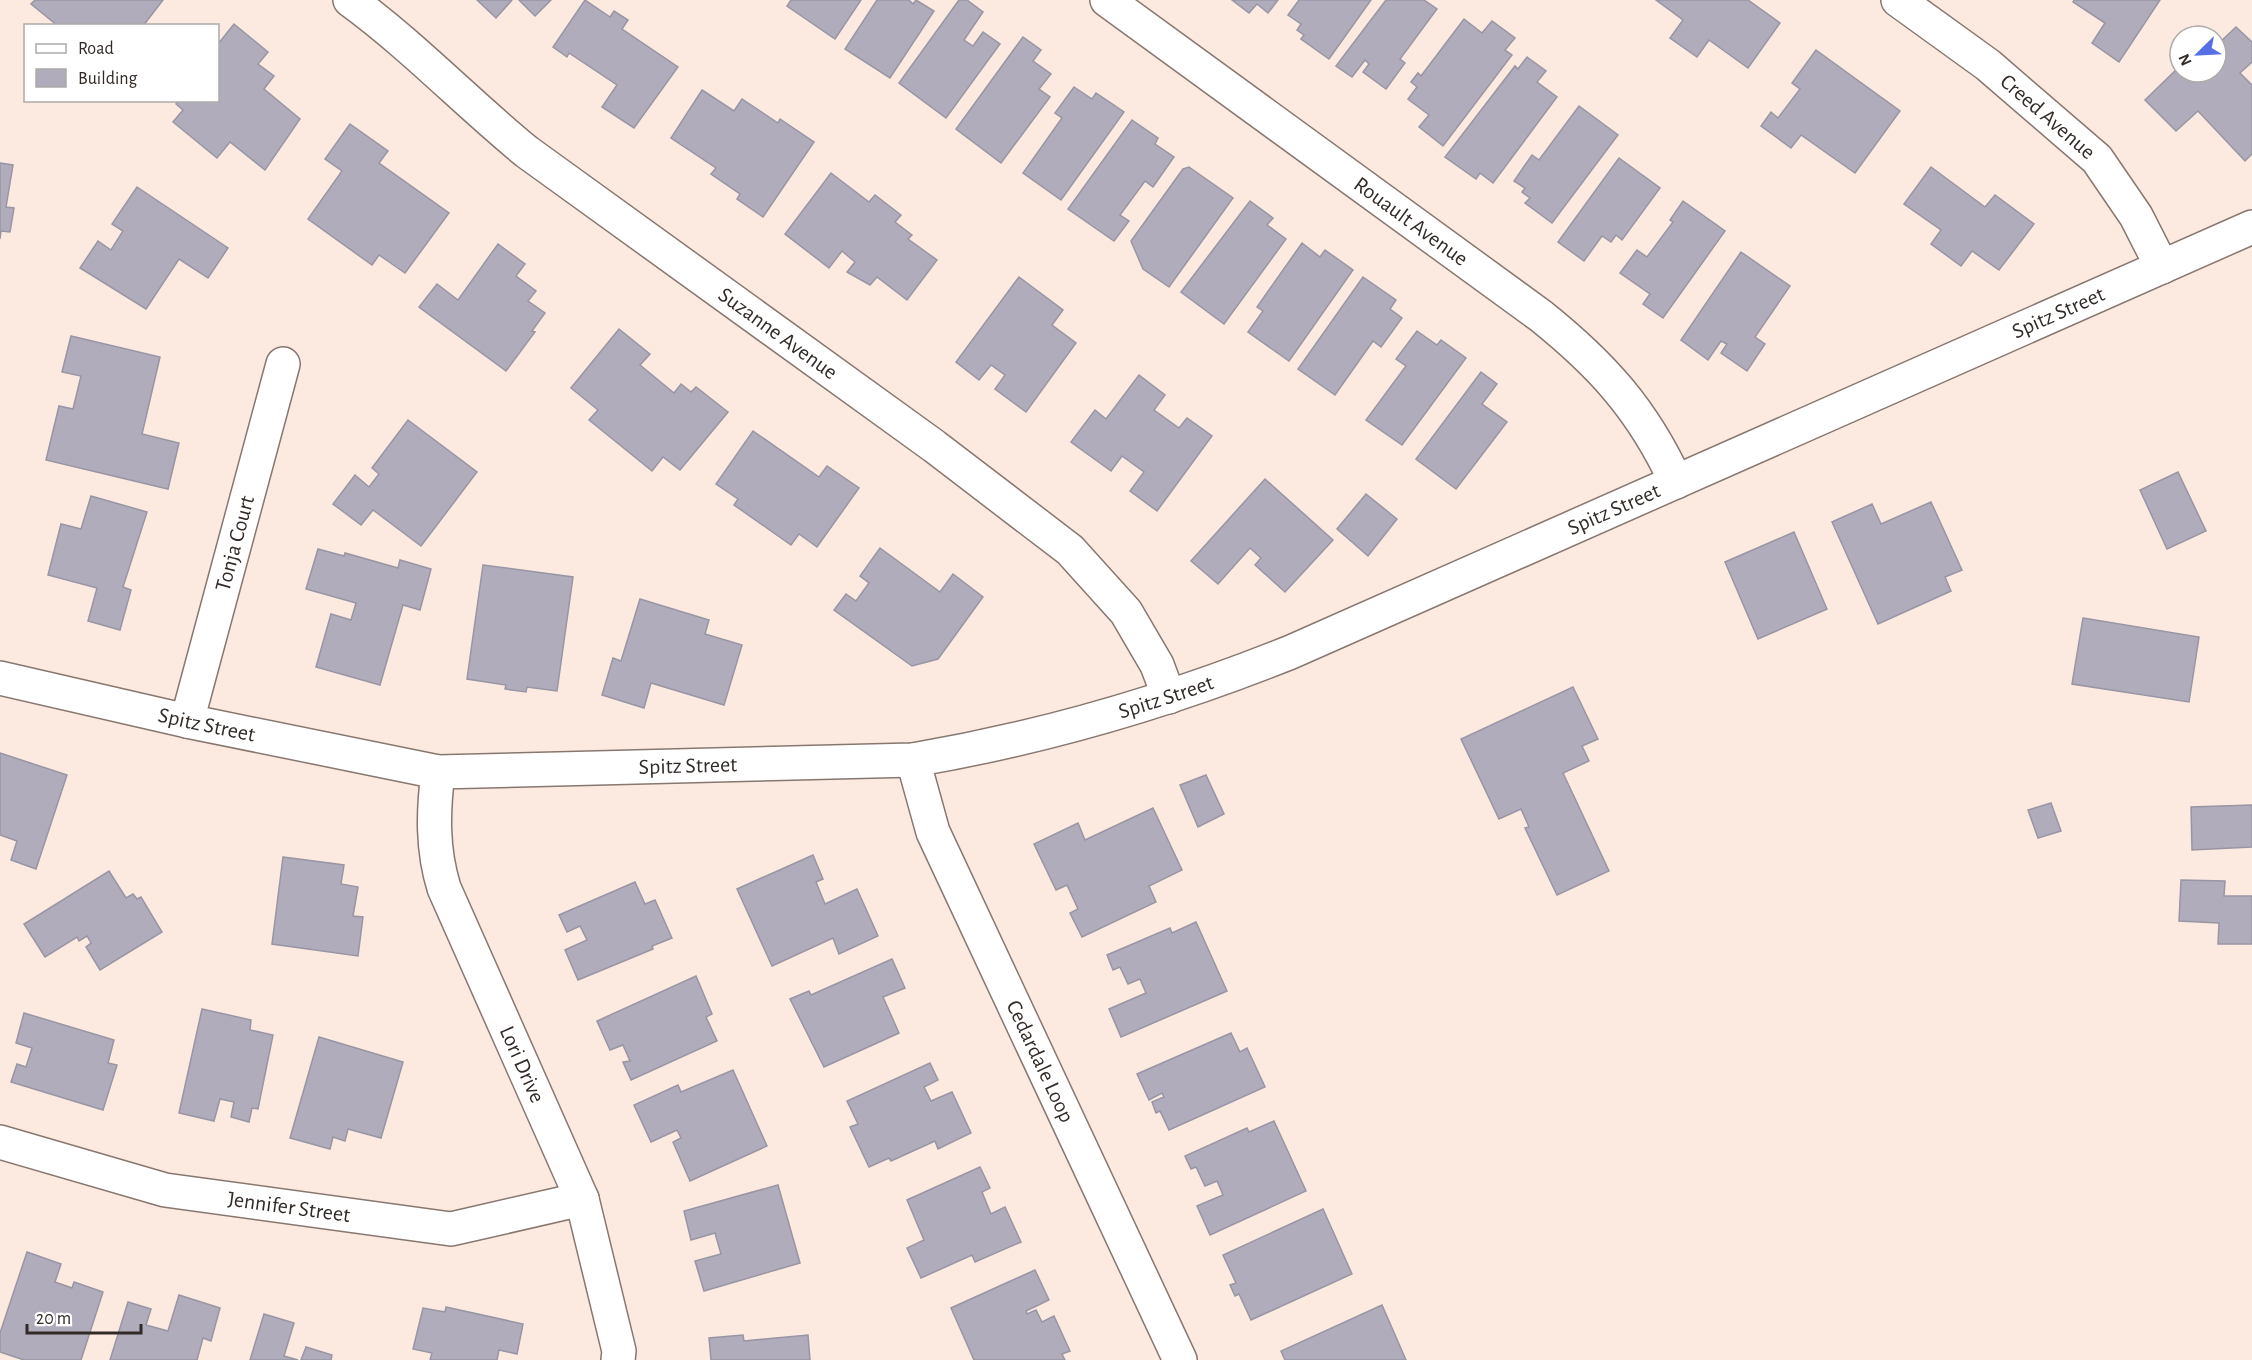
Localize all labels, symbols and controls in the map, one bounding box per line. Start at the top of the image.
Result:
legend [24,24,219,102]
north arrow [2168,24,2228,84]
text: Road [78,40,114,58]
text: N [2176,51,2195,68]
text: Building [78,70,138,88]
street label: Creed Avenue [1996,70,2100,163]
street label: Rouault Avenue [1350,173,1472,270]
street label: Suzanne Avenue [714,283,842,384]
street label: Spitz Street [2009,283,2108,343]
street label: Spitz Street [1564,479,1663,539]
street label: Tonja Court [211,493,258,593]
street label: Spitz Street [1116,671,1216,723]
street label: Spitz Street [156,704,257,746]
street label: Spitz Street [638,753,737,778]
street label: Cedardale Loop [1002,997,1078,1126]
street label: Lori Drive [496,1023,549,1106]
street label: Jennifer Street [226,1188,352,1226]
scale bar [27,1297,141,1335]
text: 20 m [36,1310,71,1328]

